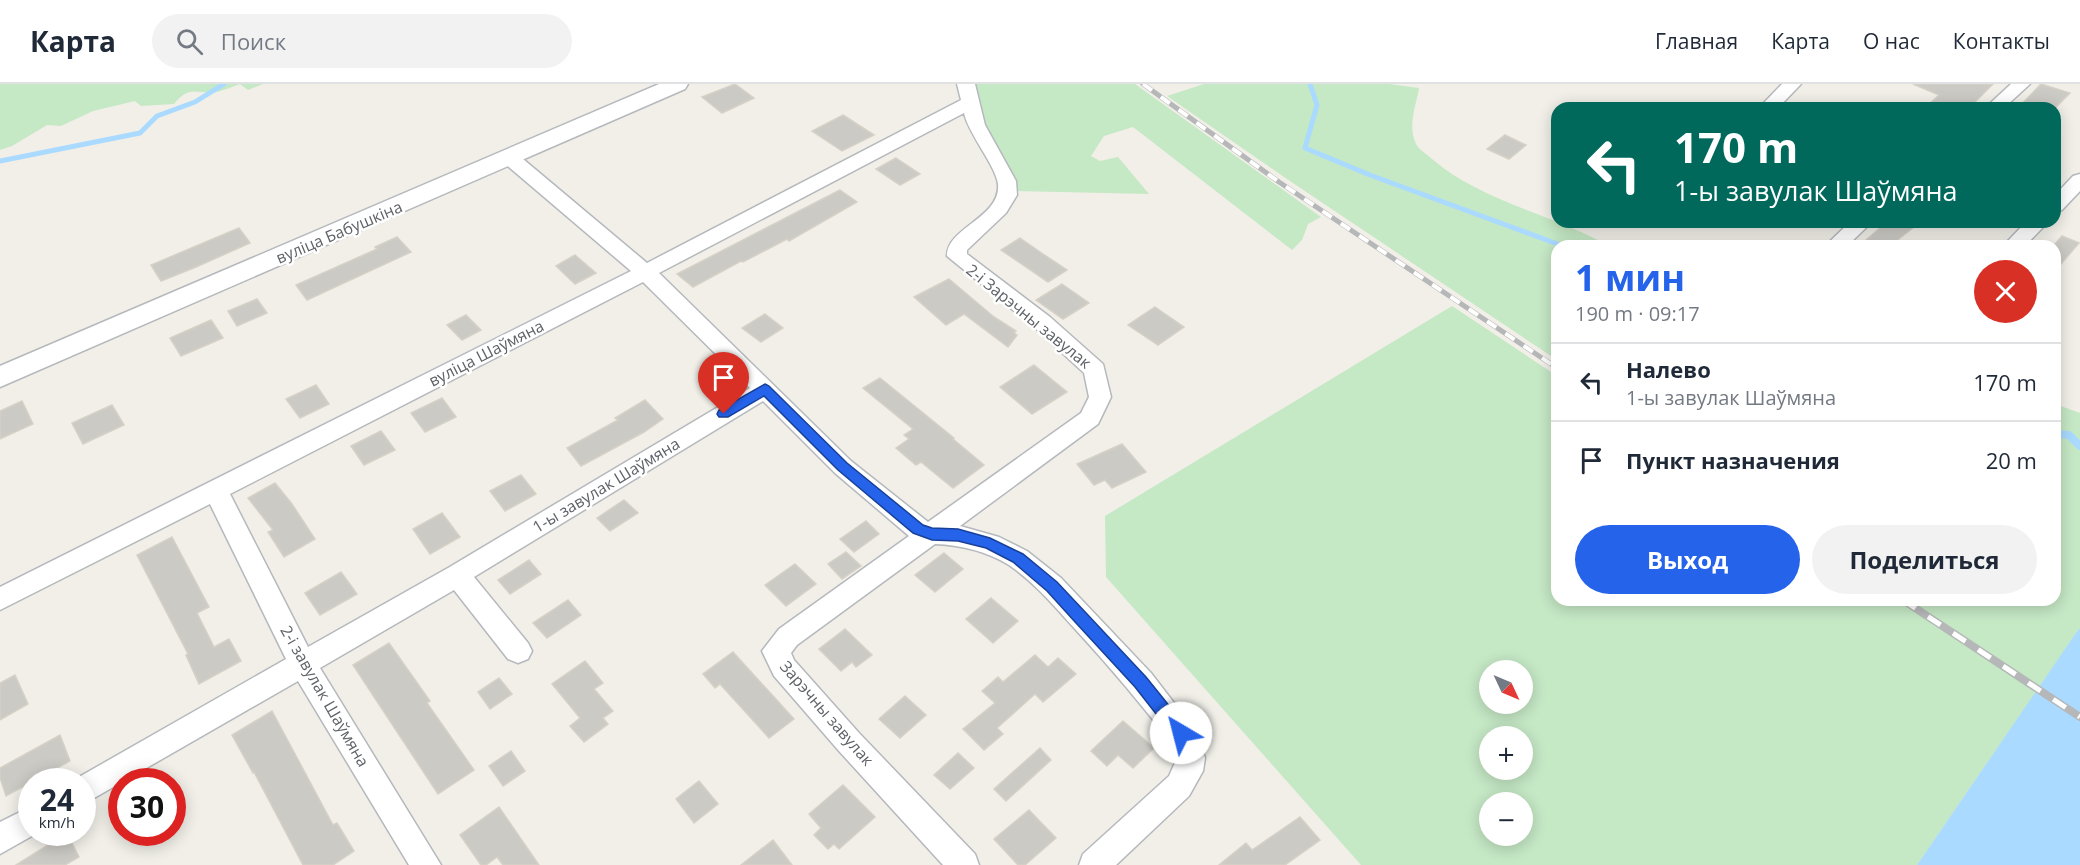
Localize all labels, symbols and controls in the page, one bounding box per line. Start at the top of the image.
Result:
search box [152,14,572,68]
text: Карта [30,22,116,60]
icon: search [173,25,206,58]
text: Поиск [221,26,286,56]
text: Главная [1655,27,1738,55]
text: Карта [1771,27,1830,55]
text: О нас [1863,27,1920,55]
text: Контакты [1953,27,2050,55]
text: 170 m [1674,118,1798,175]
icon: left [1575,126,1653,204]
text: 1-ы завулак Шаўмяна [1674,172,1958,209]
street label: вуліца Бабушкіна [272,195,406,269]
text: 1 мин [1575,253,1685,302]
street label: 2-і Зарэчны завулак [962,259,1097,374]
button: close [1974,260,2037,323]
text: 190 m · 09:17 [1575,300,1700,327]
street label: вуліца Шаўмяна [425,314,547,392]
pin [698,352,749,414]
text: Налево [1626,354,1711,384]
icon: arrive [707,361,740,394]
icon: left [1575,366,1608,399]
text: 170 m [1973,367,2037,397]
text: 1-ы завулак Шаўмяна [1626,384,1836,411]
street label: 1-ы завулак Шаўмяна [528,432,684,538]
icon: arrive [1575,444,1608,477]
text: Пункт назначения [1626,445,1840,475]
text: 20 m [1986,445,2037,475]
button: Выход [1575,525,1800,594]
button: Поделиться [1812,525,2037,594]
street label: 2-і завулак Шаўмяна [276,621,374,771]
street label: Зарэчны завулак [775,656,879,771]
north arrow [1479,660,1533,714]
map controls [1479,660,1533,846]
position arrow [1149,701,1213,765]
button: + [1479,726,1533,780]
speed limit sign: 30 [108,768,186,846]
text: 24 [40,779,74,820]
button: − [1479,792,1533,846]
text: km/h [39,812,75,832]

